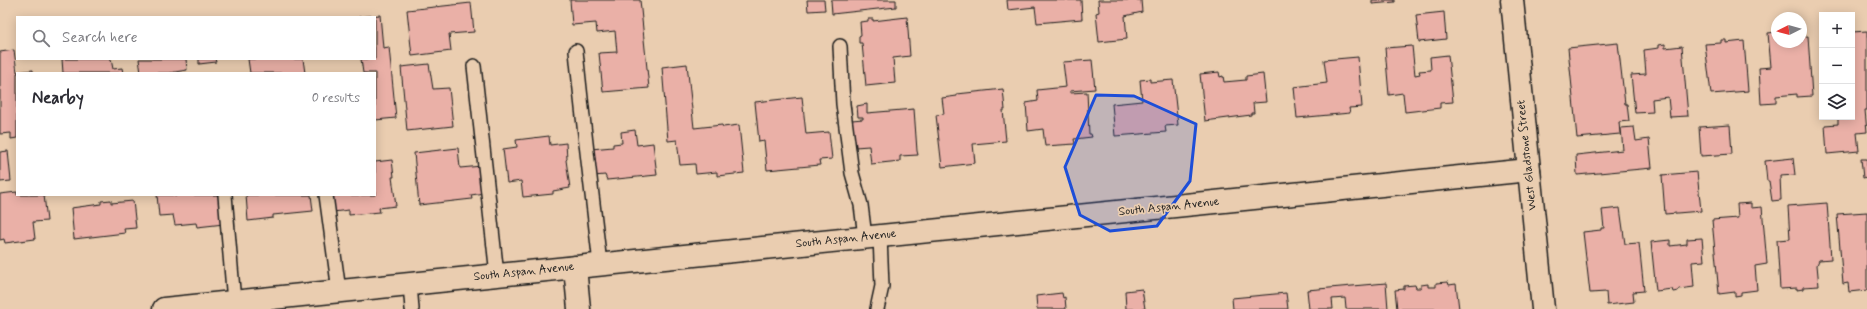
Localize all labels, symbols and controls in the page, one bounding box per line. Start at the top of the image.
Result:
north arrow [1771,12,1807,48]
map controls [1819,12,1855,120]
button: + [1819,12,1855,48]
search box [16,16,376,60]
icon: search [30,27,52,49]
text: Search here [62,28,138,48]
button: − [1819,48,1855,84]
button: layers [1819,84,1855,120]
text: Nearby [32,87,84,109]
text: 0 results [312,90,360,107]
street label: West Gladstone Street [1513,98,1541,211]
street label: South Aspan Avenue [1118,194,1221,220]
street label: South Aspan Avenue [795,226,898,252]
street label: South Aspan Avenue [473,259,576,285]

